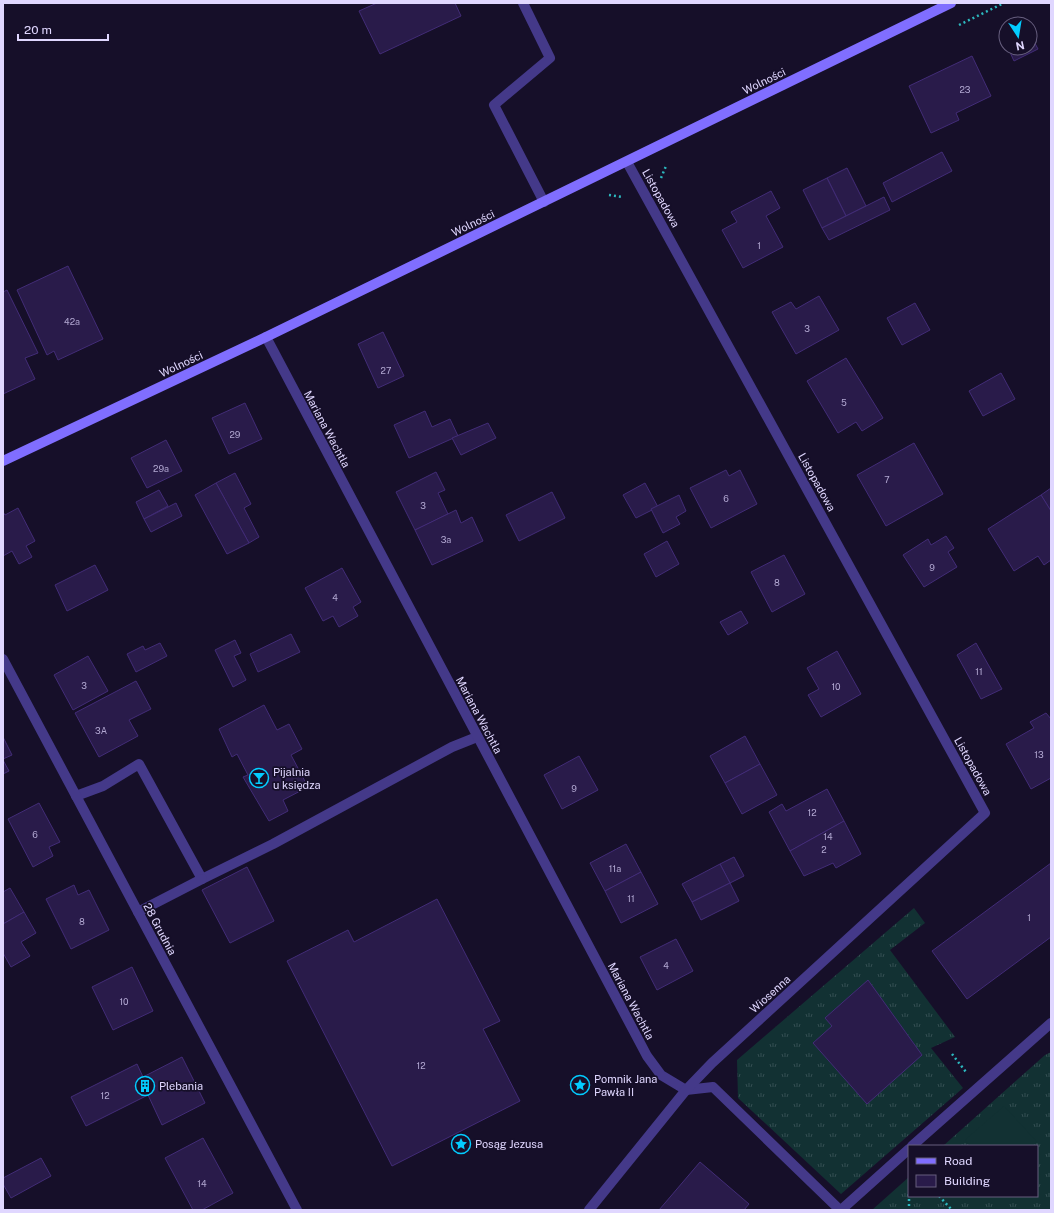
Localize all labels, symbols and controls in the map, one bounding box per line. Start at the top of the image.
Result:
scale bar [18,16,108,42]
north arrow [998,16,1038,56]
text: 20 m [24,23,52,37]
text: N [1015,39,1026,53]
street label: Wolności [741,65,787,97]
house number: 23 [959,84,971,95]
street label: Listopadowa [640,167,682,229]
street label: Wolności [450,207,496,239]
house number: 1 [757,240,761,251]
house number: 42a [64,316,80,327]
house number: 3 [804,323,810,334]
street label: Wolności [158,349,204,379]
house number: 27 [381,365,391,376]
street label: Mariana Wachtla [302,388,352,470]
house number: 5 [841,397,847,408]
house number: 29 [230,429,241,440]
street label: Listopadowa [796,451,838,513]
house number: 29a [153,463,169,474]
house number: 7 [884,474,890,485]
house number: 6 [723,493,729,504]
house number: 3 [420,500,426,511]
house number: 3a [441,534,451,545]
house number: 9 [929,562,935,573]
house number: 8 [774,577,780,588]
house number: 4 [332,592,338,603]
house number: 11 [975,666,983,677]
street label: Mariana Wachtla [454,674,504,756]
house number: 3 [81,680,87,691]
house number: 10 [831,681,841,692]
house number: 3A [95,725,108,736]
street label: Listopadowa [952,735,994,797]
house number: 13 [1034,749,1044,760]
place label: Pijalnia u księdza [273,766,321,791]
bar icon: Pijalnia u księdza [248,767,270,789]
house number: 9 [571,783,577,794]
house number: 12 [807,807,817,818]
house number: 6 [32,829,38,840]
house number: 14 [823,831,833,842]
house number: 2 [821,844,827,855]
house number: 11a [609,863,621,874]
house number: 11 [627,893,635,904]
street label: 28 Grudnia [141,901,179,957]
house number: 1 [1027,912,1031,923]
house number: 8 [79,916,85,927]
street label: Mariana Wachtla [606,960,656,1042]
house number: 4 [663,960,669,971]
street label: Wiosenna [747,973,793,1015]
house number: 10 [119,996,129,1007]
house number: 12 [416,1060,426,1071]
place label: Pomnik Jana Pawła II [594,1073,657,1098]
place icon: Pomnik Jana Pawła II [569,1074,591,1096]
building icon: Plebania [134,1075,156,1097]
place label: Plebania [159,1080,203,1092]
house number: 12 [100,1090,110,1101]
place icon: Posąg Jezusa [450,1133,472,1155]
place label: Posąg Jezusa [475,1138,543,1150]
legend [908,1145,1038,1197]
text: Road [944,1154,972,1168]
text: Building [944,1174,990,1188]
house number: 14 [197,1178,207,1189]

